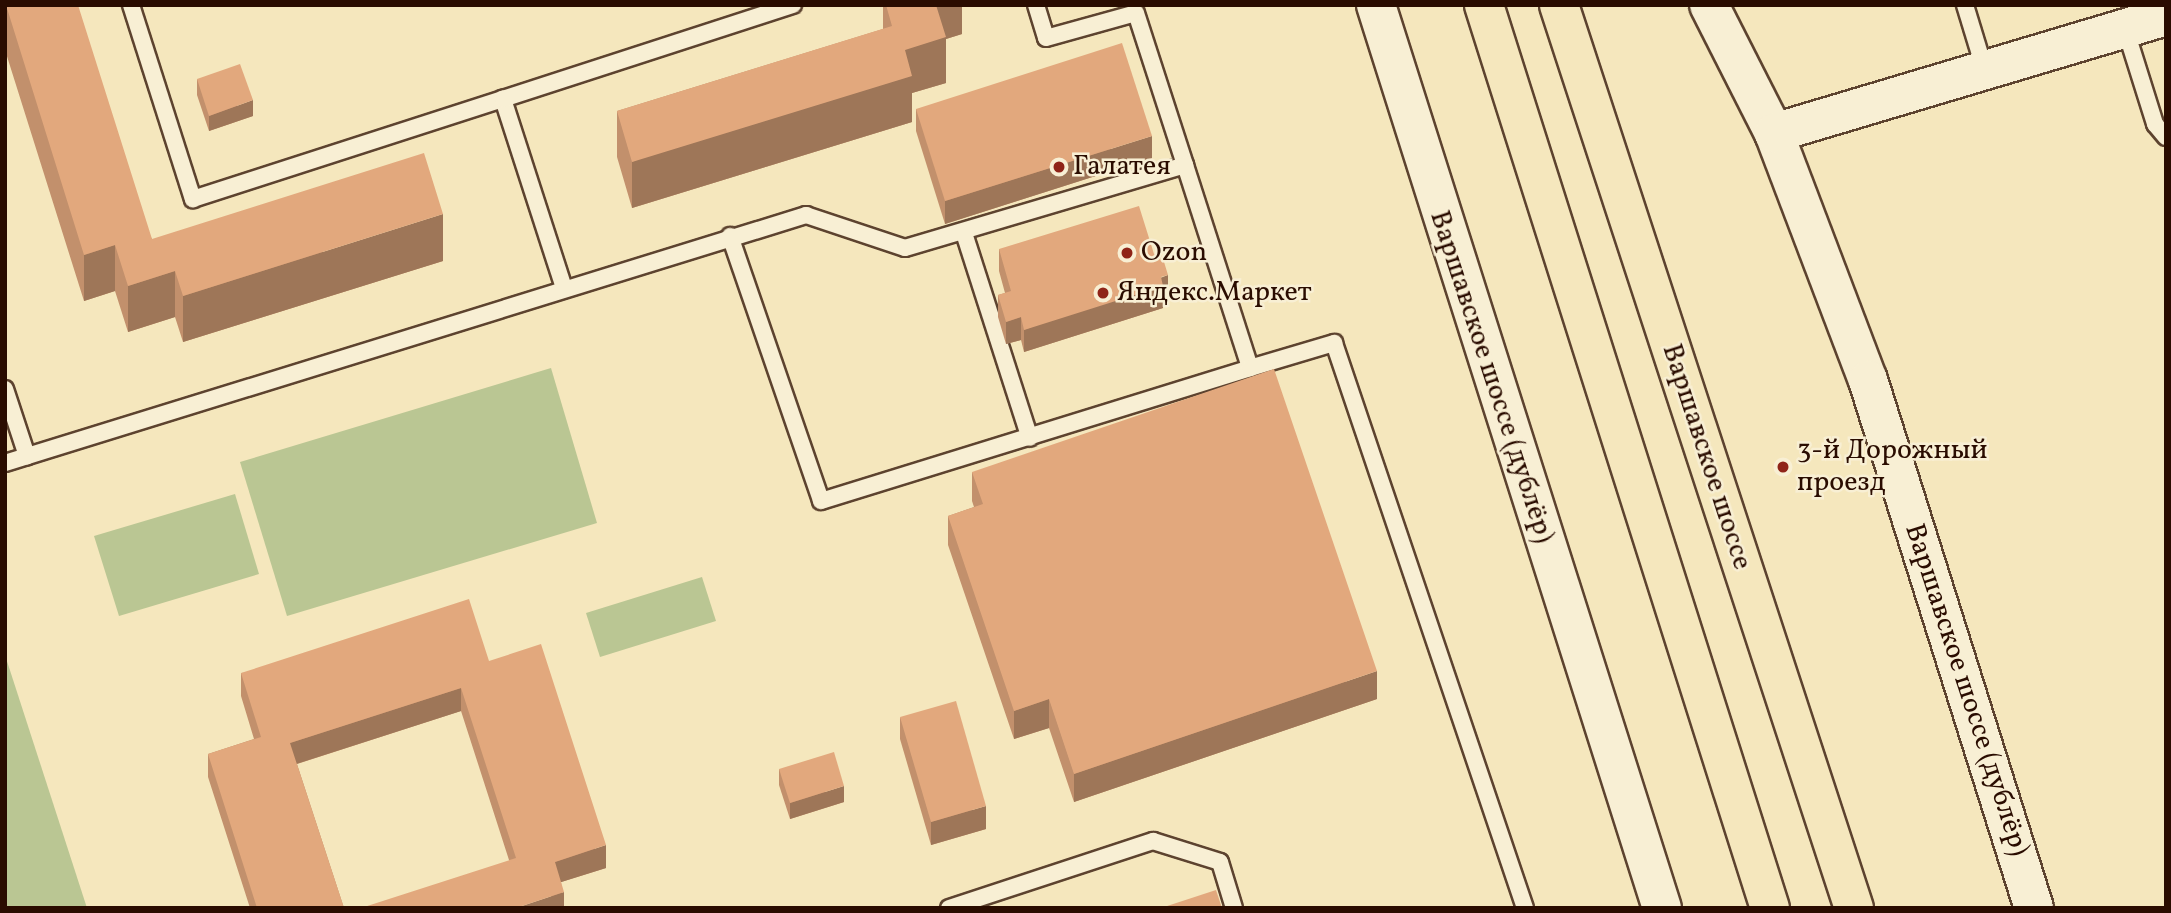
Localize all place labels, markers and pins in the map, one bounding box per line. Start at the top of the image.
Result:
place label: Галатея [1073,150,1171,184]
marker: Галатея [1051,159,1067,175]
place label: Ozon [1141,236,1207,270]
marker: Ozon [1119,245,1135,261]
place label: Яндекс.Маркет [1117,276,1312,310]
marker: Яндекс.Маркет [1095,285,1111,301]
place label: 3-й Дорожный проезд [1797,434,1987,500]
marker: 3-й Дорожный проезд [1775,459,1791,475]

